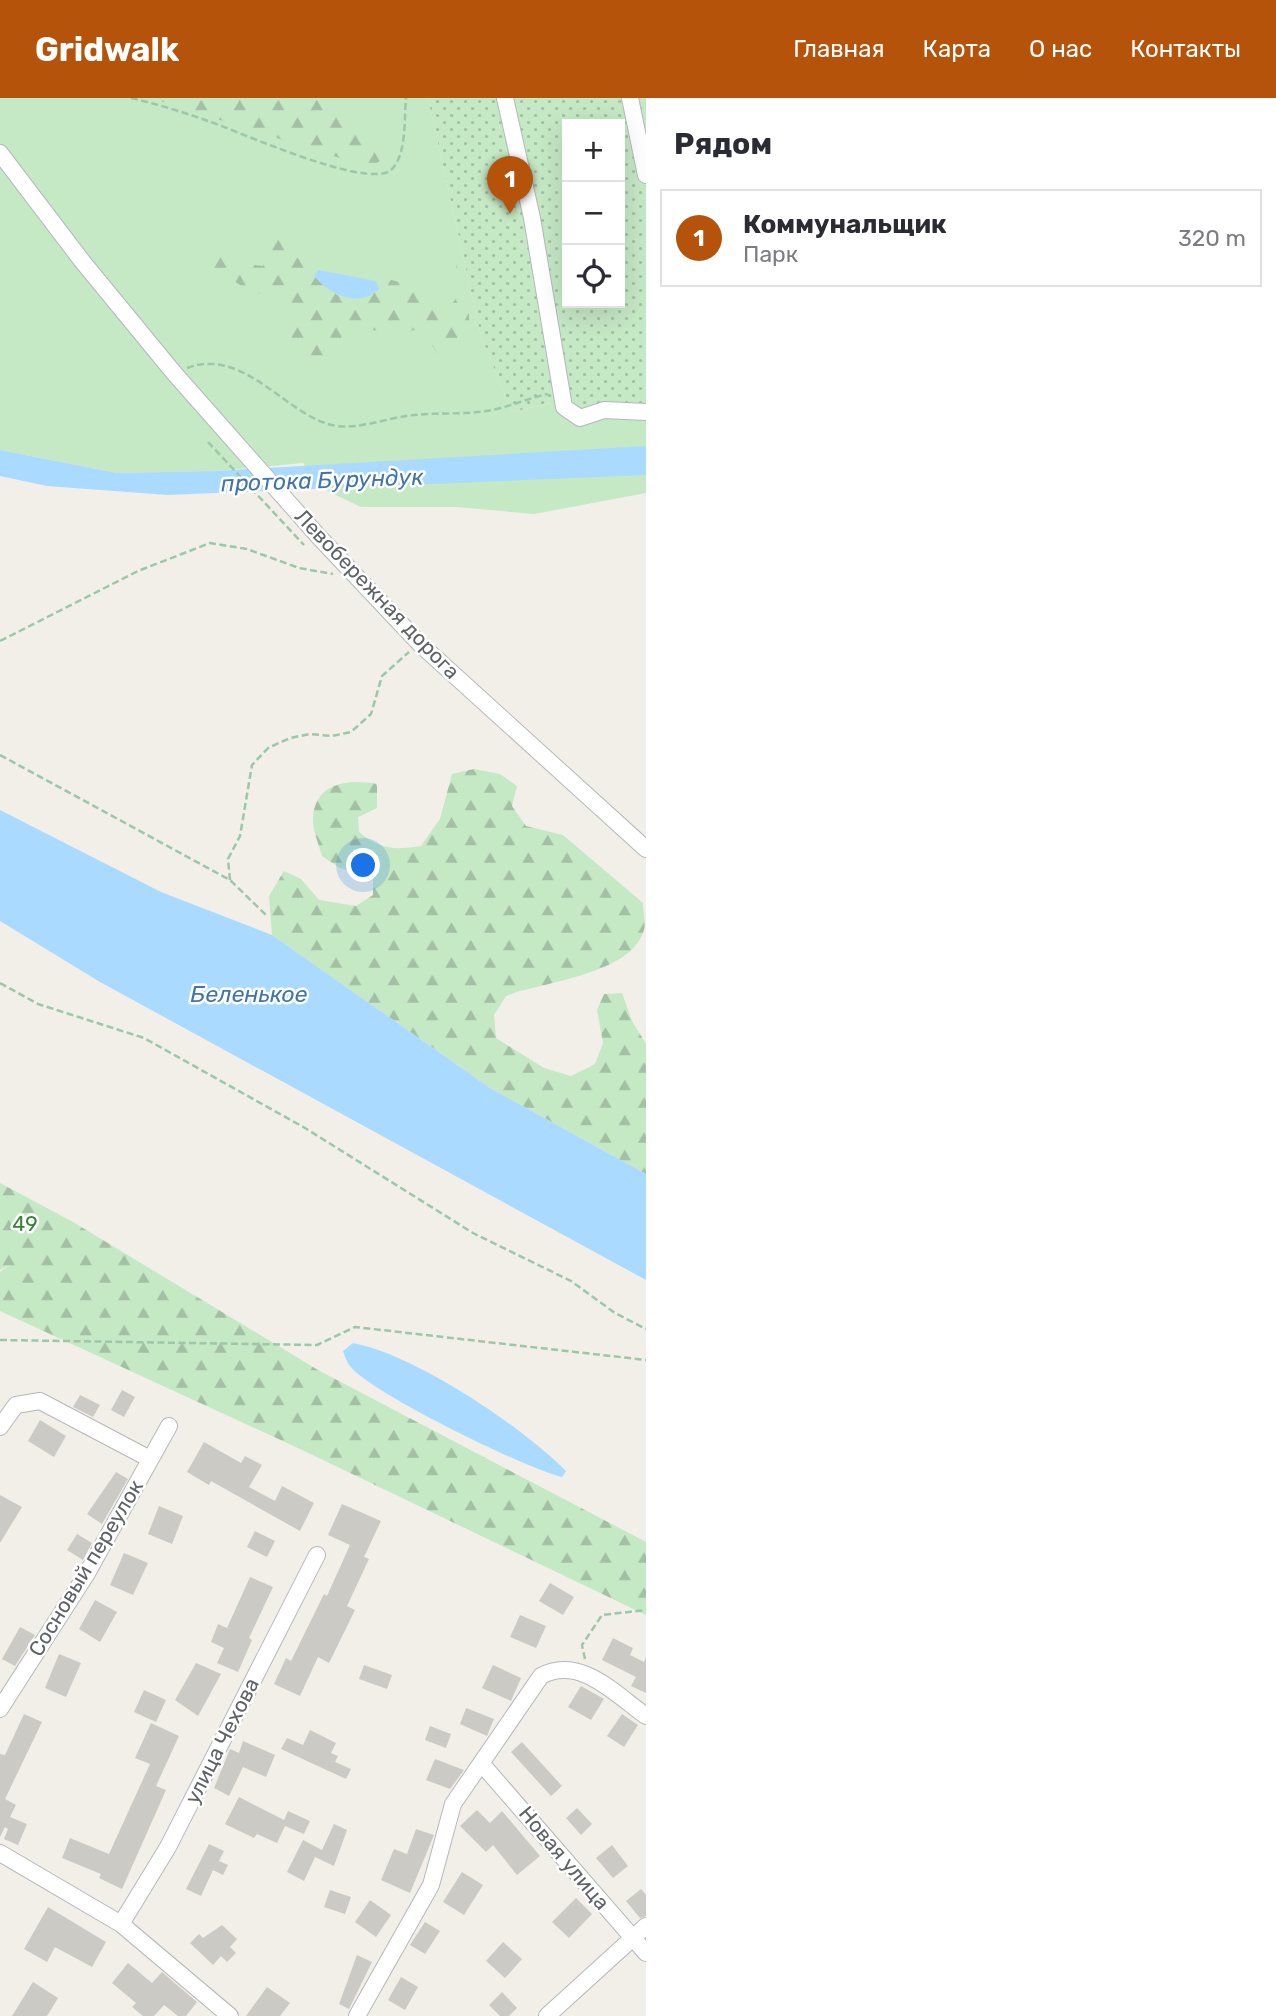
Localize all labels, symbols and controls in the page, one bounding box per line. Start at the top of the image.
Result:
text: Gridwalk [35,30,179,69]
text: Главная [793,35,885,63]
text: Карта [923,35,991,63]
text: О нас [1029,35,1092,63]
text: Контакты [1130,35,1241,63]
map controls [562,119,625,308]
button: + [562,119,625,182]
text: Рядом [674,126,772,162]
pin: 1 [487,156,533,214]
button: − [562,182,625,245]
text: Коммунальщик [743,209,947,240]
text: 1 [693,224,705,252]
text: 320 m [1178,224,1246,252]
text: Парк [743,240,798,268]
button: locate [562,245,625,308]
water label: протока Бурундук [220,462,425,498]
street label: Левобережная дорога [290,504,465,684]
your location [346,848,380,882]
water label: Беленькое [191,980,308,1008]
park label: 49 [12,1211,38,1236]
street label: Сосновый переулок [23,1475,148,1661]
street label: улица Чехова [179,1674,264,1808]
street label: Новая улица [514,1801,615,1915]

